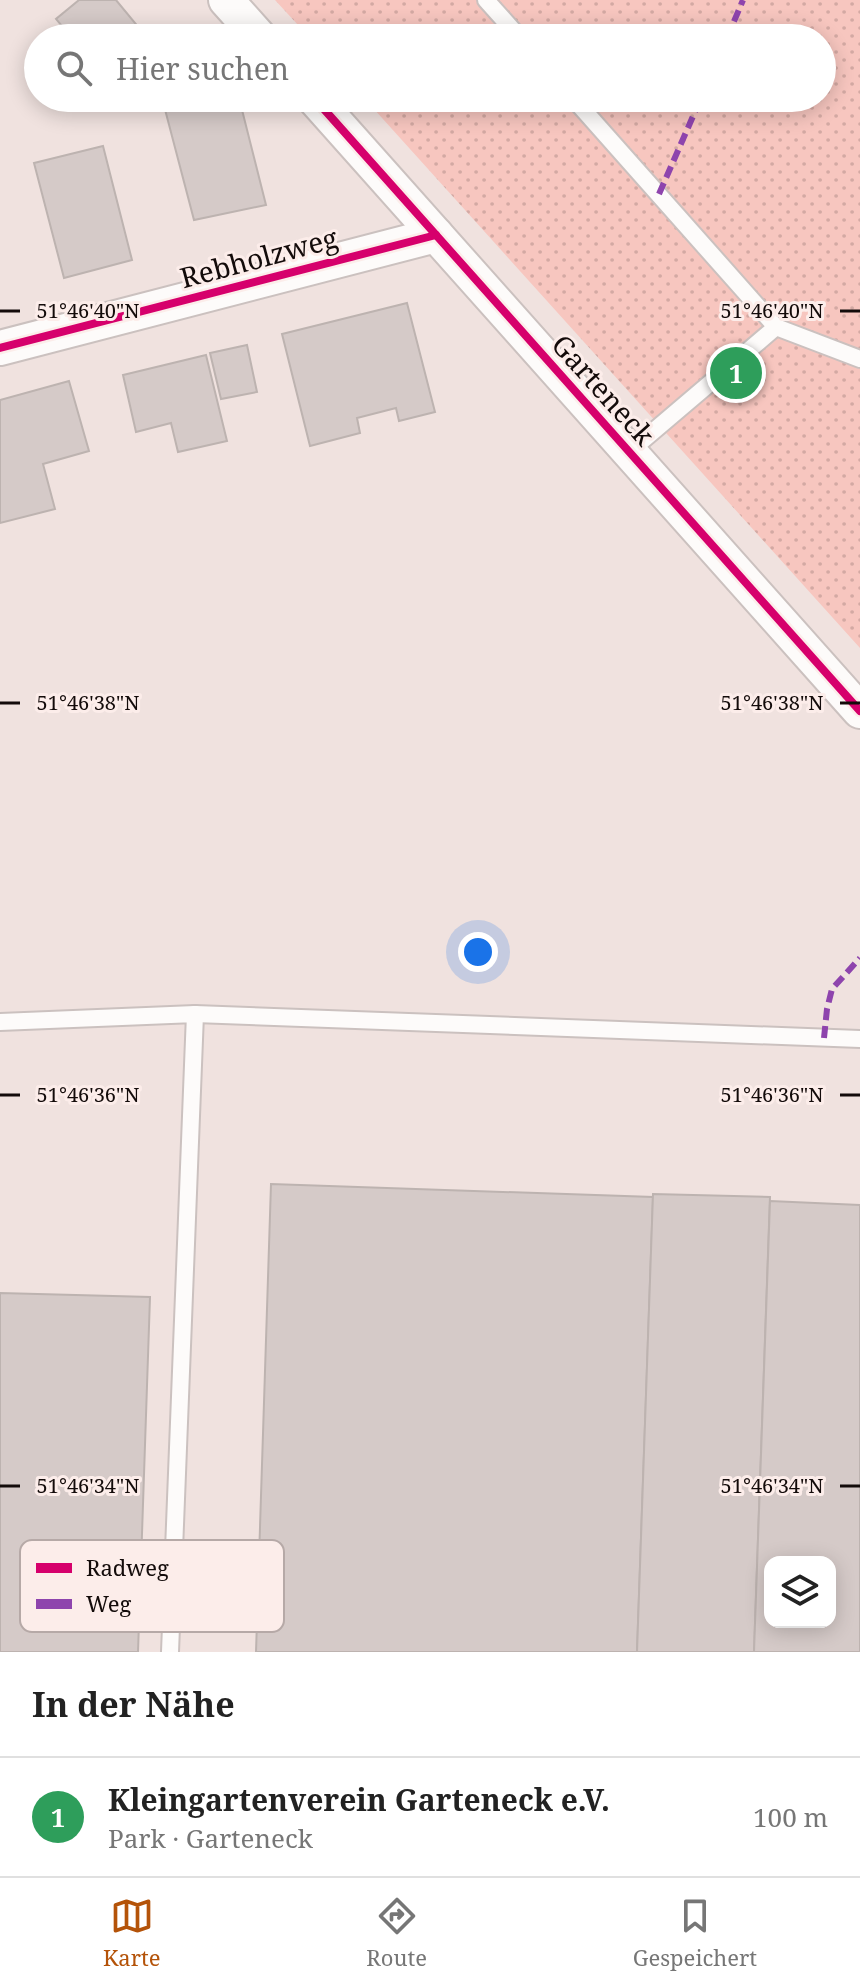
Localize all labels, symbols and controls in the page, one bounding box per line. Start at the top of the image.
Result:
search box [24,24,836,112]
icon: search [52,46,96,90]
text: Hier suchen [116,48,289,89]
street label: Rebholzweg [176,218,342,296]
text: 51°46'40"N [37,297,139,324]
text: 51°46'40"N [721,297,823,324]
street label: Garteneck [544,326,664,453]
pin: 1 [710,343,762,403]
text: 51°46'38"N [37,689,139,716]
text: 51°46'38"N [721,689,823,716]
your location [458,932,498,972]
text: 51°46'36"N [37,1081,139,1108]
text: 51°46'36"N [721,1081,823,1108]
text: 51°46'34"N [37,1472,139,1499]
text: 51°46'34"N [721,1472,823,1499]
legend [20,1540,284,1632]
text: Radweg [86,1552,169,1582]
map controls [764,1556,836,1628]
button: layers [764,1556,836,1628]
text: Weg [86,1588,131,1618]
text: In der Nähe [32,1681,235,1727]
text: Kleingartenverein Garteneck e.V. [108,1779,610,1820]
text: 1 [51,1799,65,1835]
text: 100 m [753,1799,828,1835]
text: Park · Garteneck [108,1820,313,1856]
tab: Karte [103,1894,161,1972]
tab: Route [366,1894,427,1972]
tab: Gespeichert [633,1894,757,1972]

